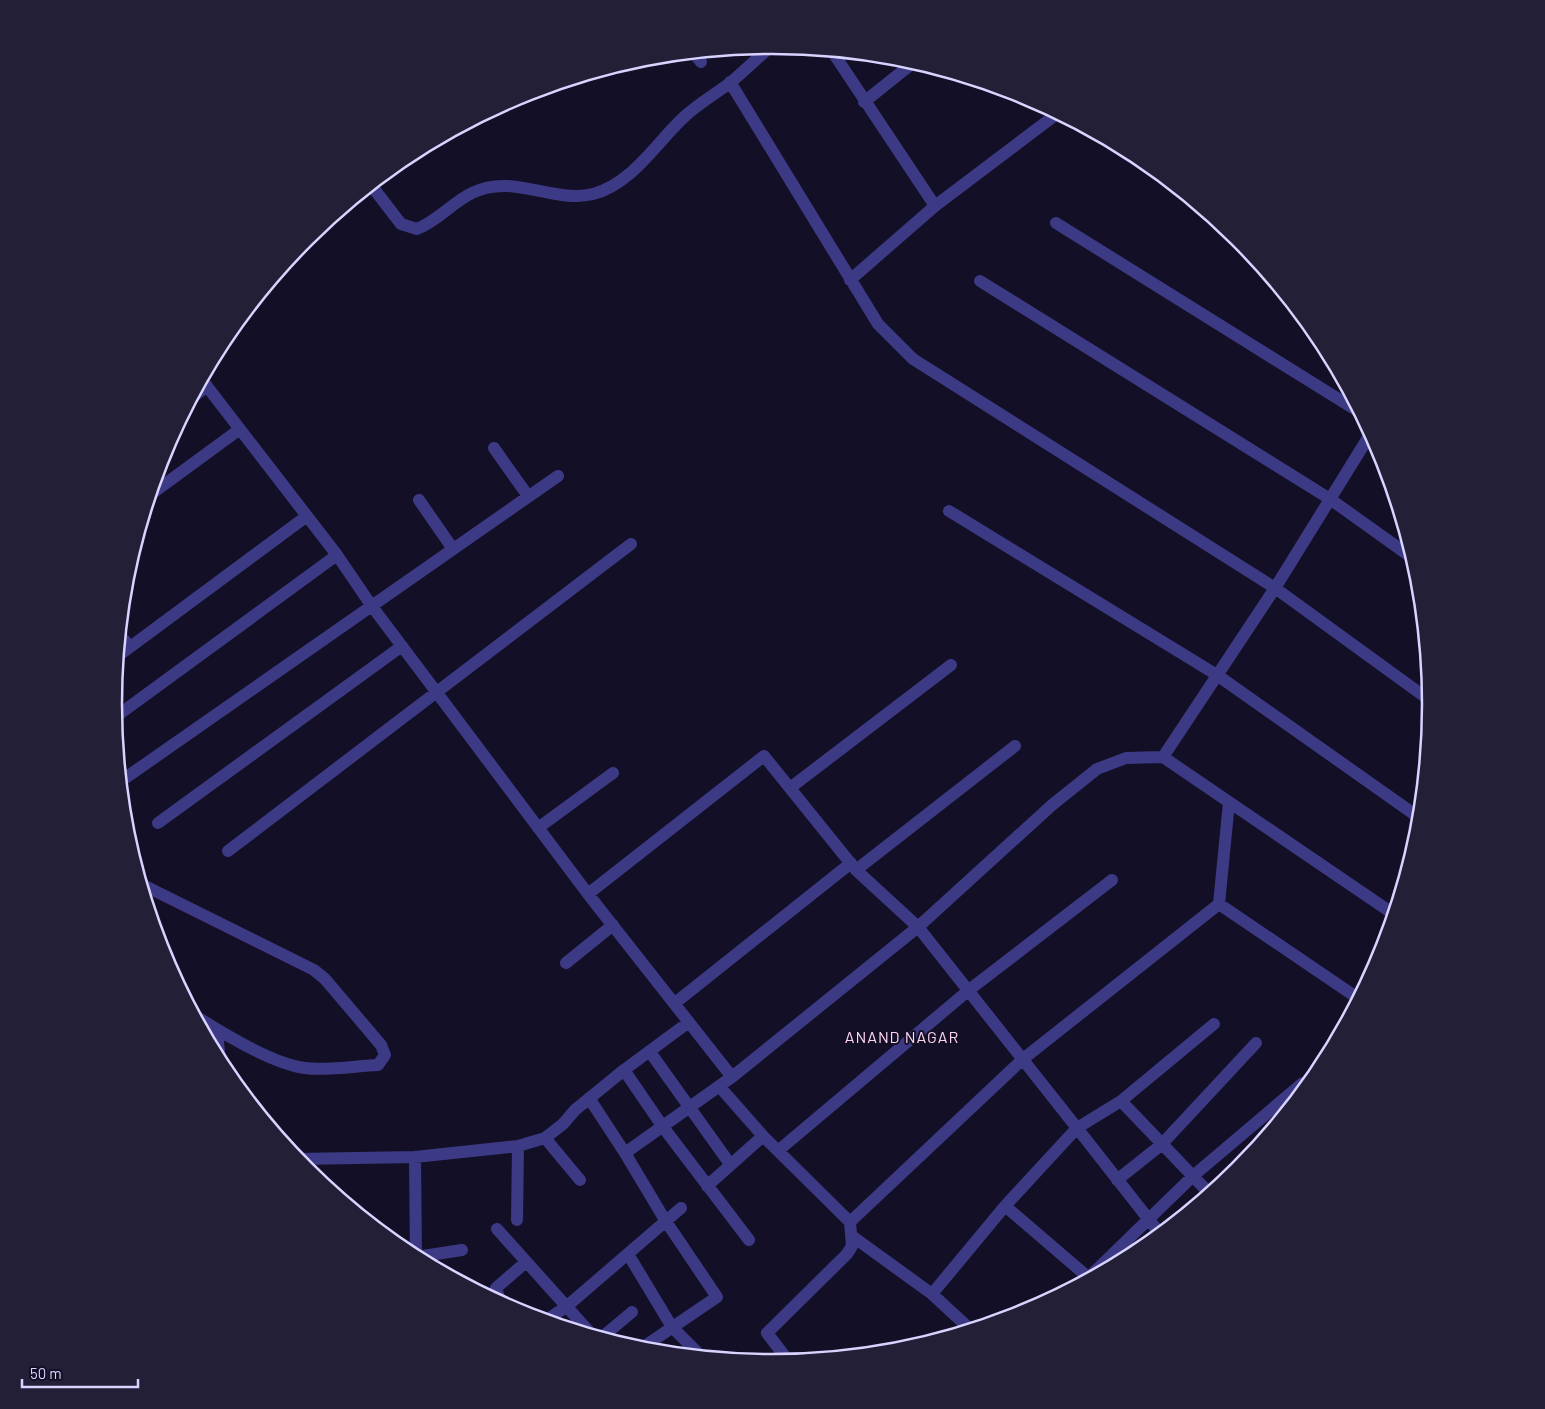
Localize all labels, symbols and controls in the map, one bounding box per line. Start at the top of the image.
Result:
district label: ANAND NAGAR [845,1027,959,1046]
scale bar [22,1356,139,1388]
text: 50 m [30,1364,62,1382]

